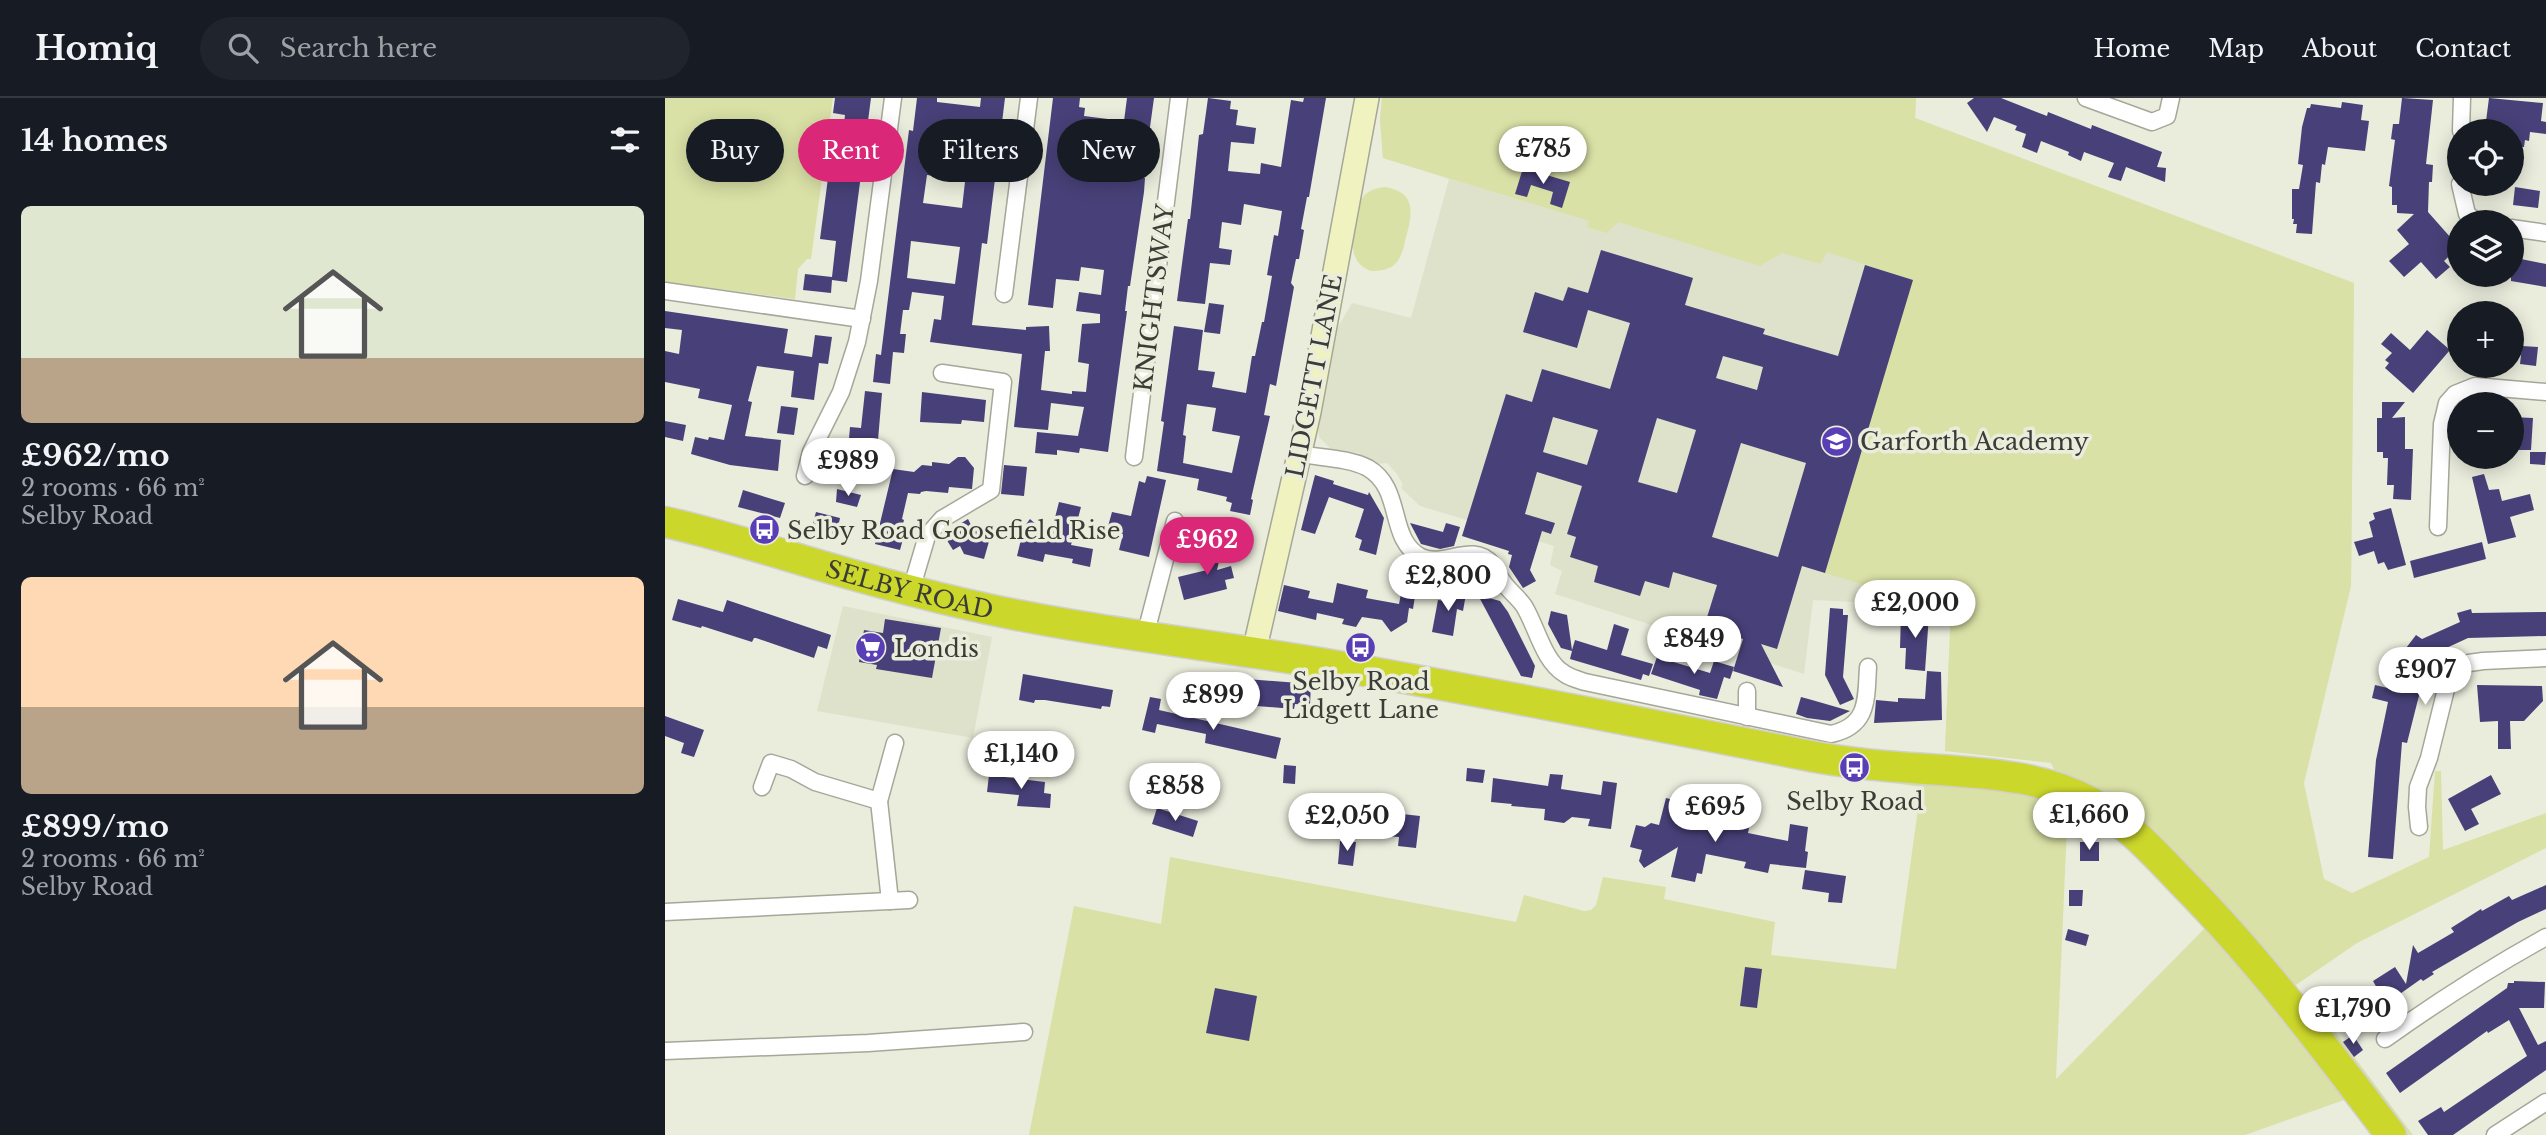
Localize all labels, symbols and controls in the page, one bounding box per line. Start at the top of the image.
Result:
search box [200,17,690,80]
text: Homiq [35,28,158,69]
icon: search [224,29,262,67]
text: Search here [280,32,437,64]
text: Home [2094,34,2170,63]
text: Map [2208,34,2264,63]
text: About [2302,34,2377,63]
text: Contact [2415,34,2511,63]
chip: Buy [686,119,784,182]
chip: Rent [798,119,904,182]
chip: Filters [918,119,1043,182]
chip: New [1057,119,1160,182]
map controls [2447,119,2524,469]
button: locate [2447,119,2524,196]
icon: filters [606,121,644,159]
text: 14 homes [21,122,168,159]
pin: £785 [1502,126,1584,186]
text: £785 [1515,135,1571,163]
street label: KNIGHTSWAY [1128,202,1180,393]
button: layers [2447,210,2524,287]
icon: home [270,251,396,377]
street label: LIDGETT LANE [1280,272,1348,480]
button: + [2447,301,2524,378]
button: − [2447,392,2524,469]
school or university icon: Garforth Academy [1820,424,1854,458]
place label: Garforth Academy [1860,427,2089,456]
text: £962/mo [21,437,170,474]
pin: £989 [807,438,889,498]
text: £989 [817,447,879,475]
text: 2 rooms · 66 m² [21,474,205,502]
text: Selby Road [21,502,153,530]
bus stop icon: Selby Road Goosefield Rise [747,513,781,547]
place label: Selby Road Goosefield Rise [787,516,1120,545]
pin: £962 [1166,518,1248,577]
text: £962 [1176,526,1238,554]
street label: SELBY ROAD [823,554,996,624]
pin: £2,800 [1391,554,1505,613]
text: £2,800 [1405,562,1491,590]
pin: £2,000 [1858,580,1972,640]
text: £2,000 [1871,589,1959,617]
pin: £849 [1653,616,1735,676]
icon: home [270,622,396,748]
text: £849 [1663,625,1725,653]
bus stop icon: Selby Road Lidgett Lane [1344,630,1378,664]
supermarket icon: Londis [854,631,888,665]
place label: Londis [894,634,979,663]
pin: £907 [2384,648,2466,707]
text: £907 [2394,656,2456,684]
place label: Selby Road Lidgett Lane [1283,667,1439,724]
pin: £899 [1172,672,1254,732]
text: £899 [1182,681,1244,709]
pin: £1,140 [964,732,1078,791]
text: £1,140 [983,740,1059,768]
bus stop icon: Selby Road [1838,750,1872,784]
pin: £858 [1134,764,1216,823]
text: £858 [1145,772,1205,800]
pin: £695 [1674,784,1756,844]
place label: Selby Road [1786,787,1924,816]
pin: £1,660 [2032,792,2146,852]
text: £695 [1685,793,1745,821]
pin: £2,050 [1290,794,1404,853]
text: £1,660 [2049,801,2129,829]
text: £2,050 [1304,802,1390,830]
text: £899/mo [21,808,169,845]
text: 2 rooms · 66 m² [21,845,205,873]
text: Selby Road [21,873,153,901]
pin: £1,790 [2296,986,2410,1046]
text: £1,790 [2315,995,2391,1023]

